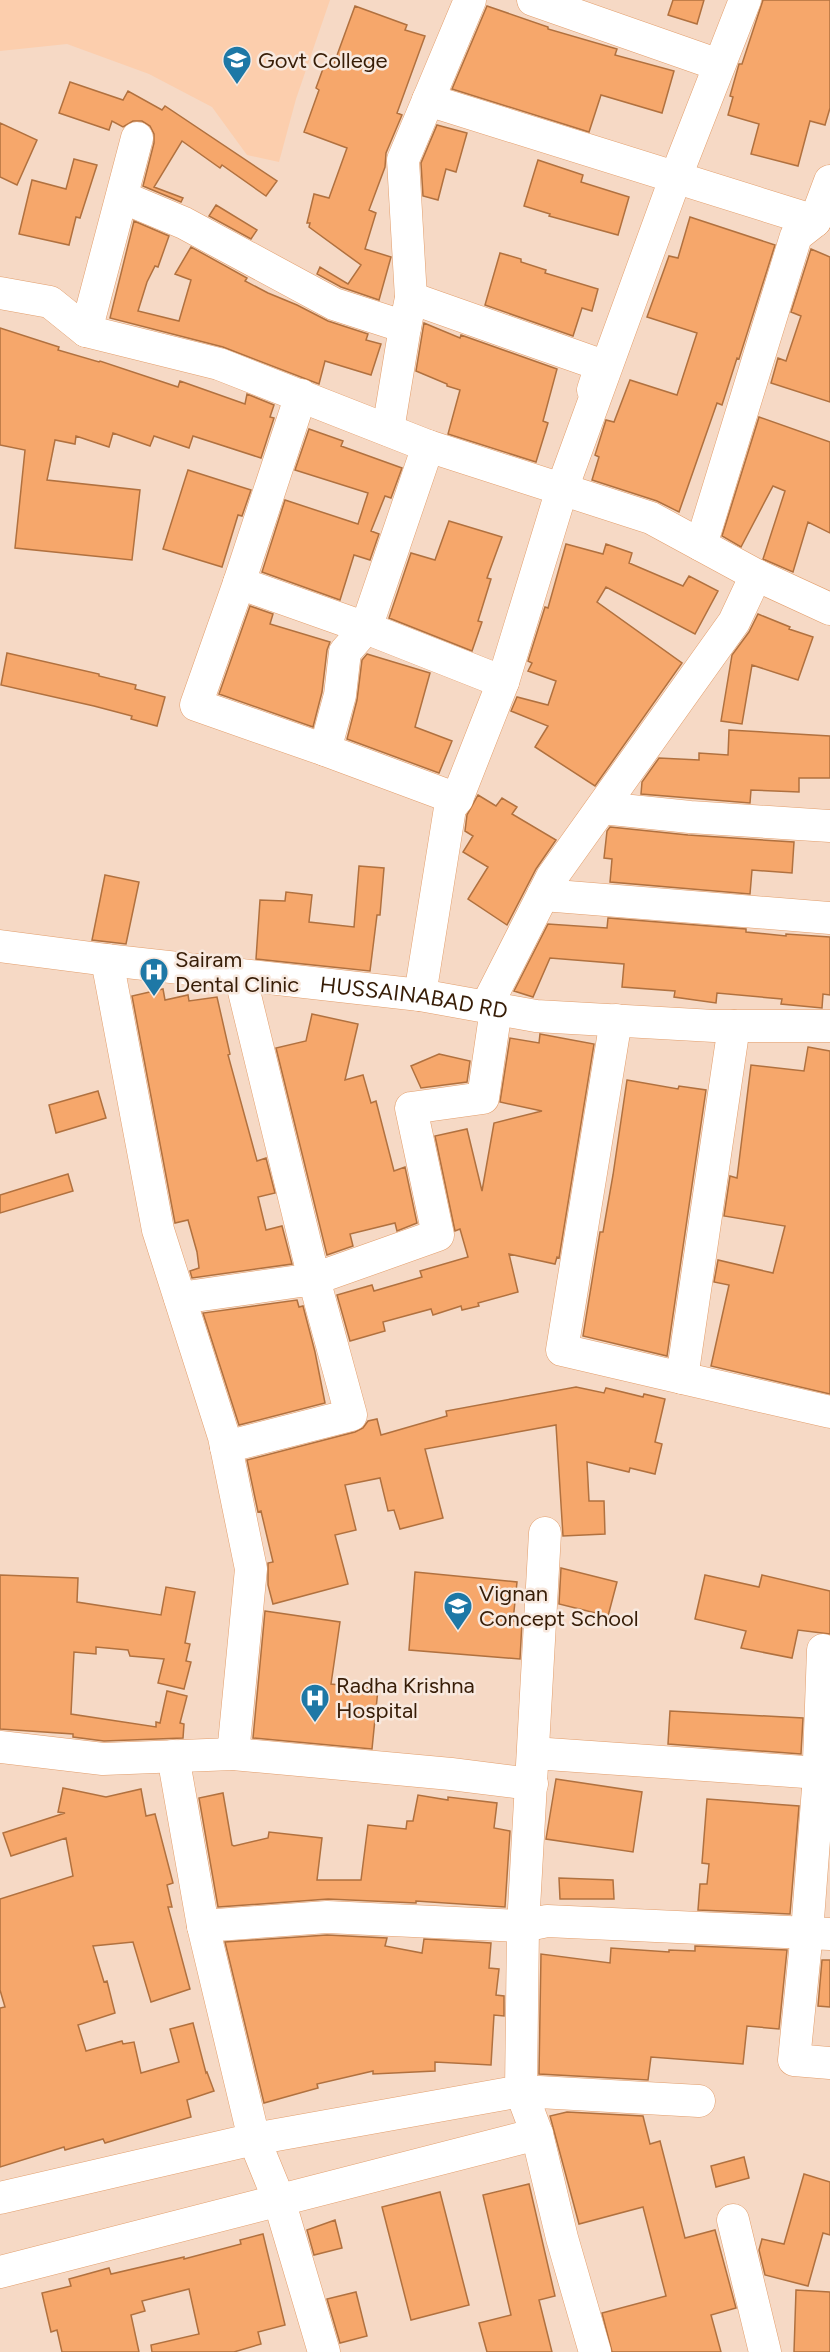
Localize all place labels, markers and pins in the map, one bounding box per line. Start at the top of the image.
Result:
school or university icon: Govt College [221,44,253,86]
place label: Govt College [258,47,388,74]
place label: Sairam Dental Clinic [175,946,299,998]
hospital icon: Sairam Dental Clinic [138,956,170,998]
place label: Vignan Concept School [479,1580,639,1632]
school or university icon: Vignan Concept School [442,1590,474,1632]
place label: Radha Krishna Hospital [336,1672,475,1724]
hospital icon: Radha Krishna Hospital [299,1682,331,1724]

